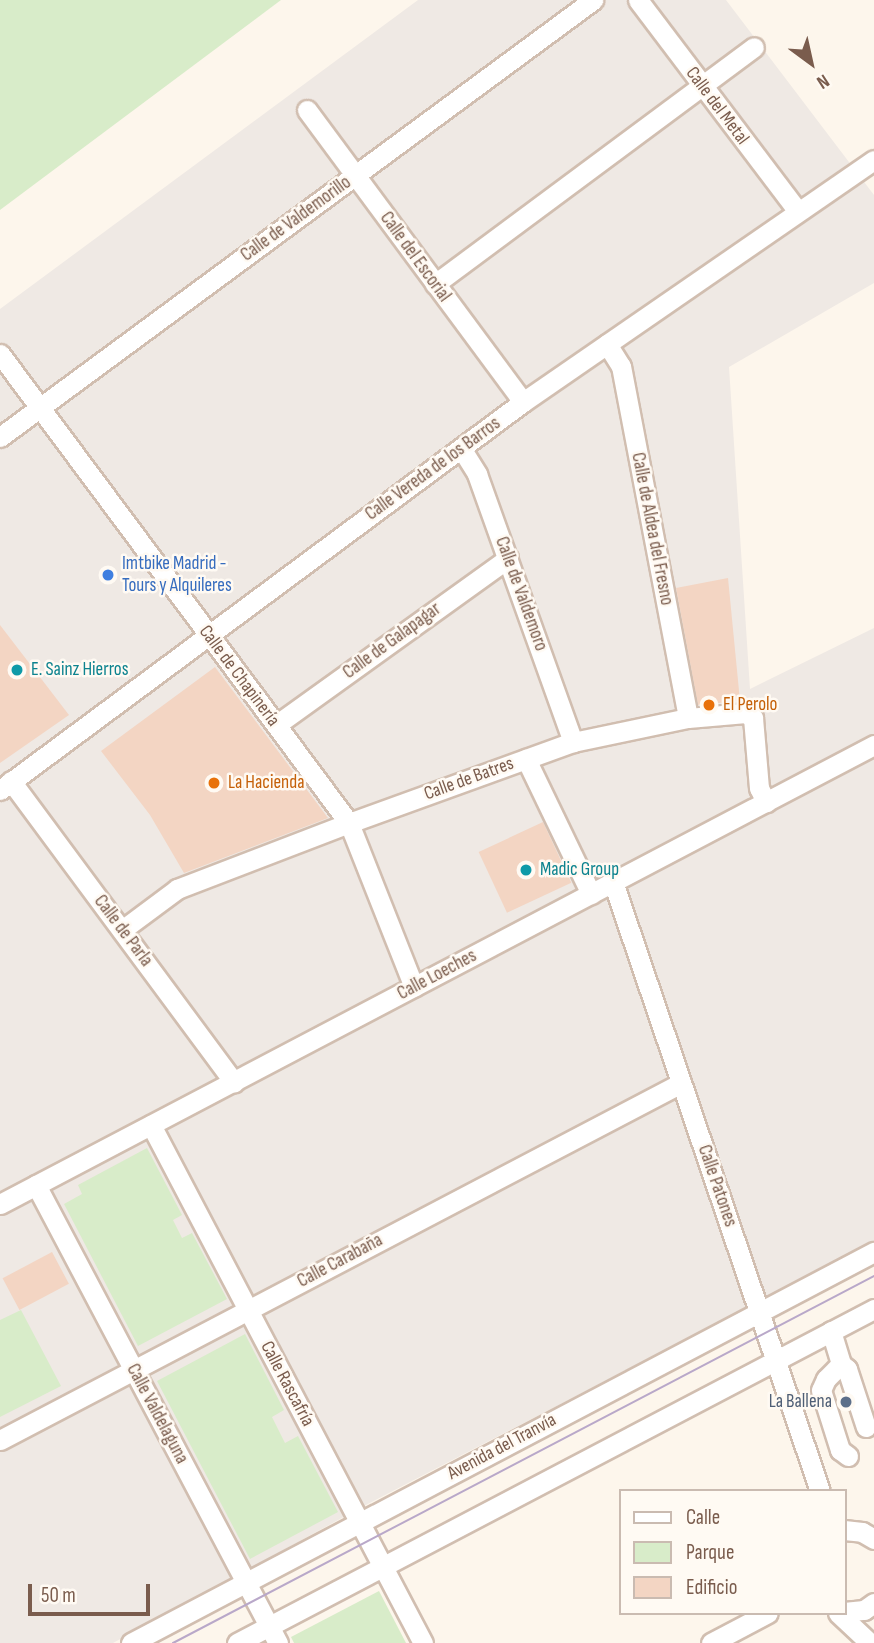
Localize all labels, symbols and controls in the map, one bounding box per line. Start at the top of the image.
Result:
north arrow [776,28,846,98]
street label: Calle del Metal [680,63,754,149]
text: N [812,69,833,93]
street label: Calle de Valdemorillo [236,171,356,267]
street label: Calle del Escorial [375,207,455,307]
street label: Calle Vereda de los Barros [361,412,505,526]
street label: Calle de Aldea del Fresno [626,451,678,607]
street label: Calle de Valdemoro [490,534,552,654]
place label: Imtbike Madrid - Tours y Alquileres [122,553,232,597]
marker: Imtbike Madrid - Tours y Alquileres [100,567,116,583]
street label: Calle de Galapagar [339,598,445,684]
street label: Calle de Chapinería [194,621,284,731]
place label: E. Sainz Hierros [31,659,129,681]
marker: E. Sainz Hierros [9,662,25,678]
place label: El Perolo [723,694,777,716]
marker: El Perolo [701,697,717,713]
street label: Calle de Batres [421,752,517,806]
place label: La Hacienda [228,772,304,794]
marker: La Hacienda [206,775,222,791]
place label: Madic Group [540,859,619,881]
marker: Madic Group [518,862,534,878]
street label: Calle de Parla [89,891,157,971]
street label: Calle Loeches [393,945,481,1005]
street label: Calle Patones [692,1142,742,1230]
street label: Calle Carabaña [293,1229,387,1293]
street label: Calle Rascafría [255,1338,319,1430]
street label: Calle Valdelaguna [121,1360,193,1468]
place label: La Ballena [769,1391,832,1413]
marker: La Ballena [838,1394,854,1410]
street label: Avenida del Tranvía [444,1409,560,1485]
legend [618,1489,846,1615]
text: Calle [686,1505,720,1530]
text: Parque [686,1540,734,1565]
scale bar [32,1570,154,1614]
text: Edificio [686,1575,737,1600]
text: 50 m [41,1583,76,1608]

